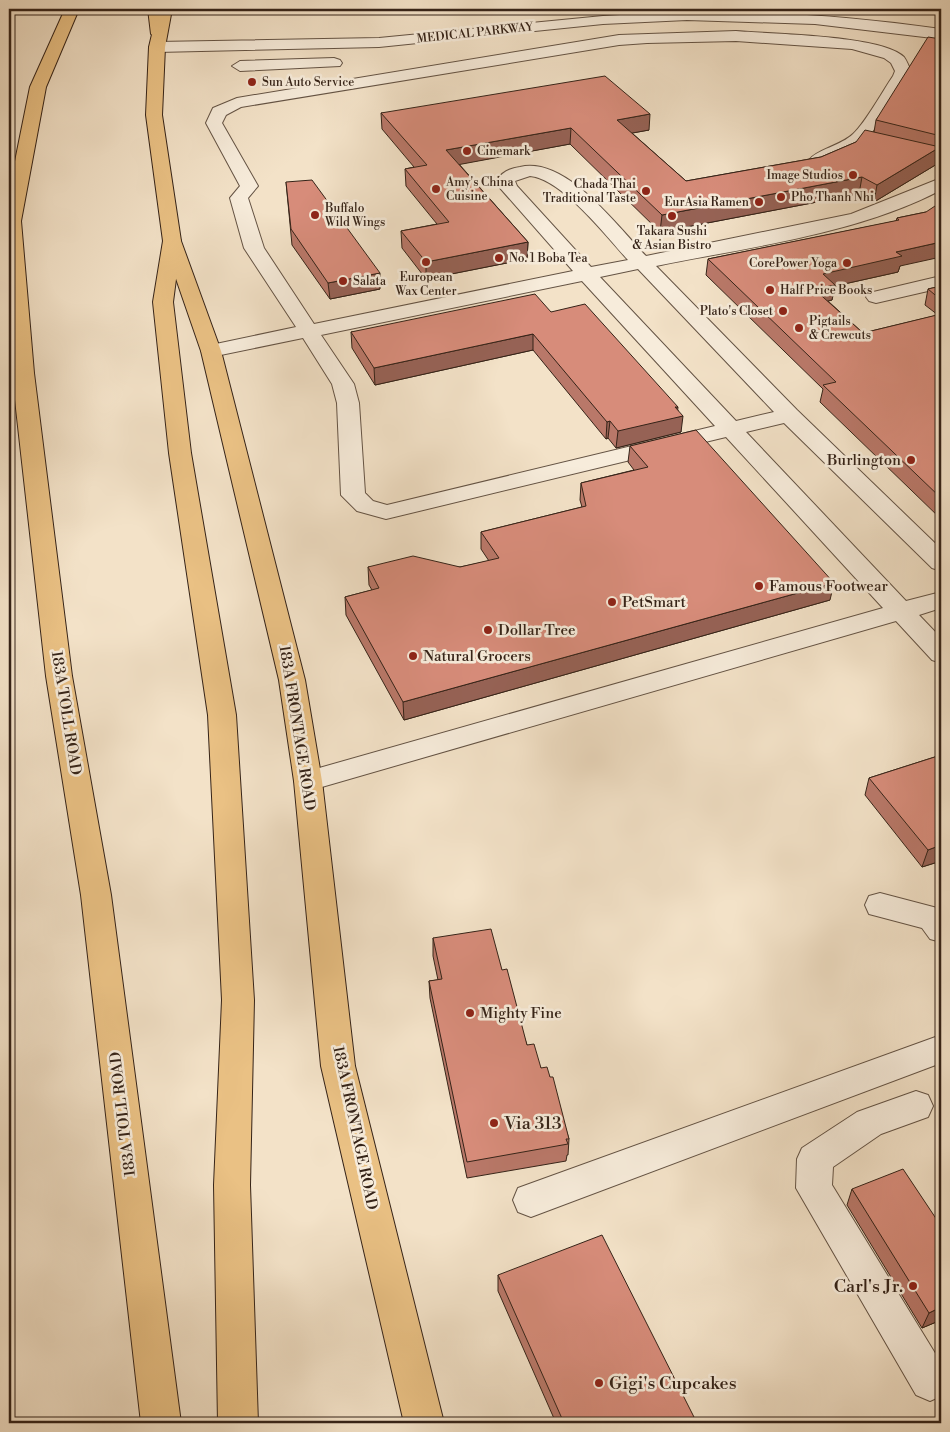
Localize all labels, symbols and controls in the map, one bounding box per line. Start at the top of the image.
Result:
street label: MEDICAL PARKWAY [416,19,535,47]
place label: Sun Auto Service [262,75,354,90]
marker: Sun Auto Service [246,76,258,88]
place label: Cinemark [477,144,531,159]
marker: Cinemark [461,145,473,157]
place label: Image Studios [767,168,843,183]
marker: Image Studios [847,169,859,181]
place label: Amy's China Cuisine [445,175,514,204]
place label: Chada Thai Traditional Taste [543,177,636,206]
marker: Amy's China Cuisine [430,183,442,195]
marker: Chada Thai Traditional Taste [640,185,652,197]
place label: Pho Thanh Nhi [791,190,874,205]
marker: Pho Thanh Nhi [775,191,787,203]
place label: EurAsia Ramen [664,195,749,210]
marker: EurAsia Ramen [753,196,765,208]
place label: Buffalo Wild Wings [324,201,385,230]
marker: Buffalo Wild Wings [309,209,321,221]
marker: Takara Sushi & Asian Bistro [666,210,678,222]
place label: Takara Sushi & Asian Bistro [633,224,712,253]
place label: No. 1 Boba Tea [509,251,588,266]
marker: No. 1 Boba Tea [493,252,505,264]
marker: European Wax Center [420,256,432,268]
place label: CorePower Yoga [749,256,838,271]
marker: CorePower Yoga [841,257,853,269]
place label: European Wax Center [394,270,457,299]
place label: Salata [353,274,387,289]
marker: Salata [337,275,349,287]
place label: Half Price Books [780,283,872,298]
marker: Half Price Books [764,284,776,296]
place label: Plato's Closet [700,304,774,319]
marker: Plato's Closet [777,305,789,317]
place label: Pigtails & Crewcuts [809,314,871,343]
marker: Pigtails & Crewcuts [793,322,805,334]
place label: Burlington [826,451,901,470]
marker: Burlington [905,454,917,466]
place label: Famous Footwear [769,577,889,596]
marker: Famous Footwear [753,580,765,592]
place label: PetSmart [622,593,687,612]
marker: PetSmart [606,596,618,608]
place label: Dollar Tree [498,621,576,640]
marker: Dollar Tree [482,624,494,636]
street label: 183A FRONTAGE ROAD [275,644,319,812]
place label: Natural Grocers [423,647,531,666]
street label: 183A TOLL ROAD [47,650,85,776]
marker: Natural Grocers [407,650,419,662]
place label: Mighty Fine [480,1004,562,1023]
marker: Mighty Fine [464,1007,476,1019]
street label: 183A FRONTAGE ROAD [328,1044,382,1212]
street label: 183A TOLL ROAD [106,1051,140,1177]
place label: Via 313 [503,1112,562,1135]
marker: Via 313 [488,1117,500,1129]
place label: Carl's Jr. [834,1275,903,1298]
marker: Carl's Jr. [907,1280,919,1292]
place label: Gigi's Cupcakes [609,1372,737,1395]
marker: Gigi's Cupcakes [593,1377,605,1389]

